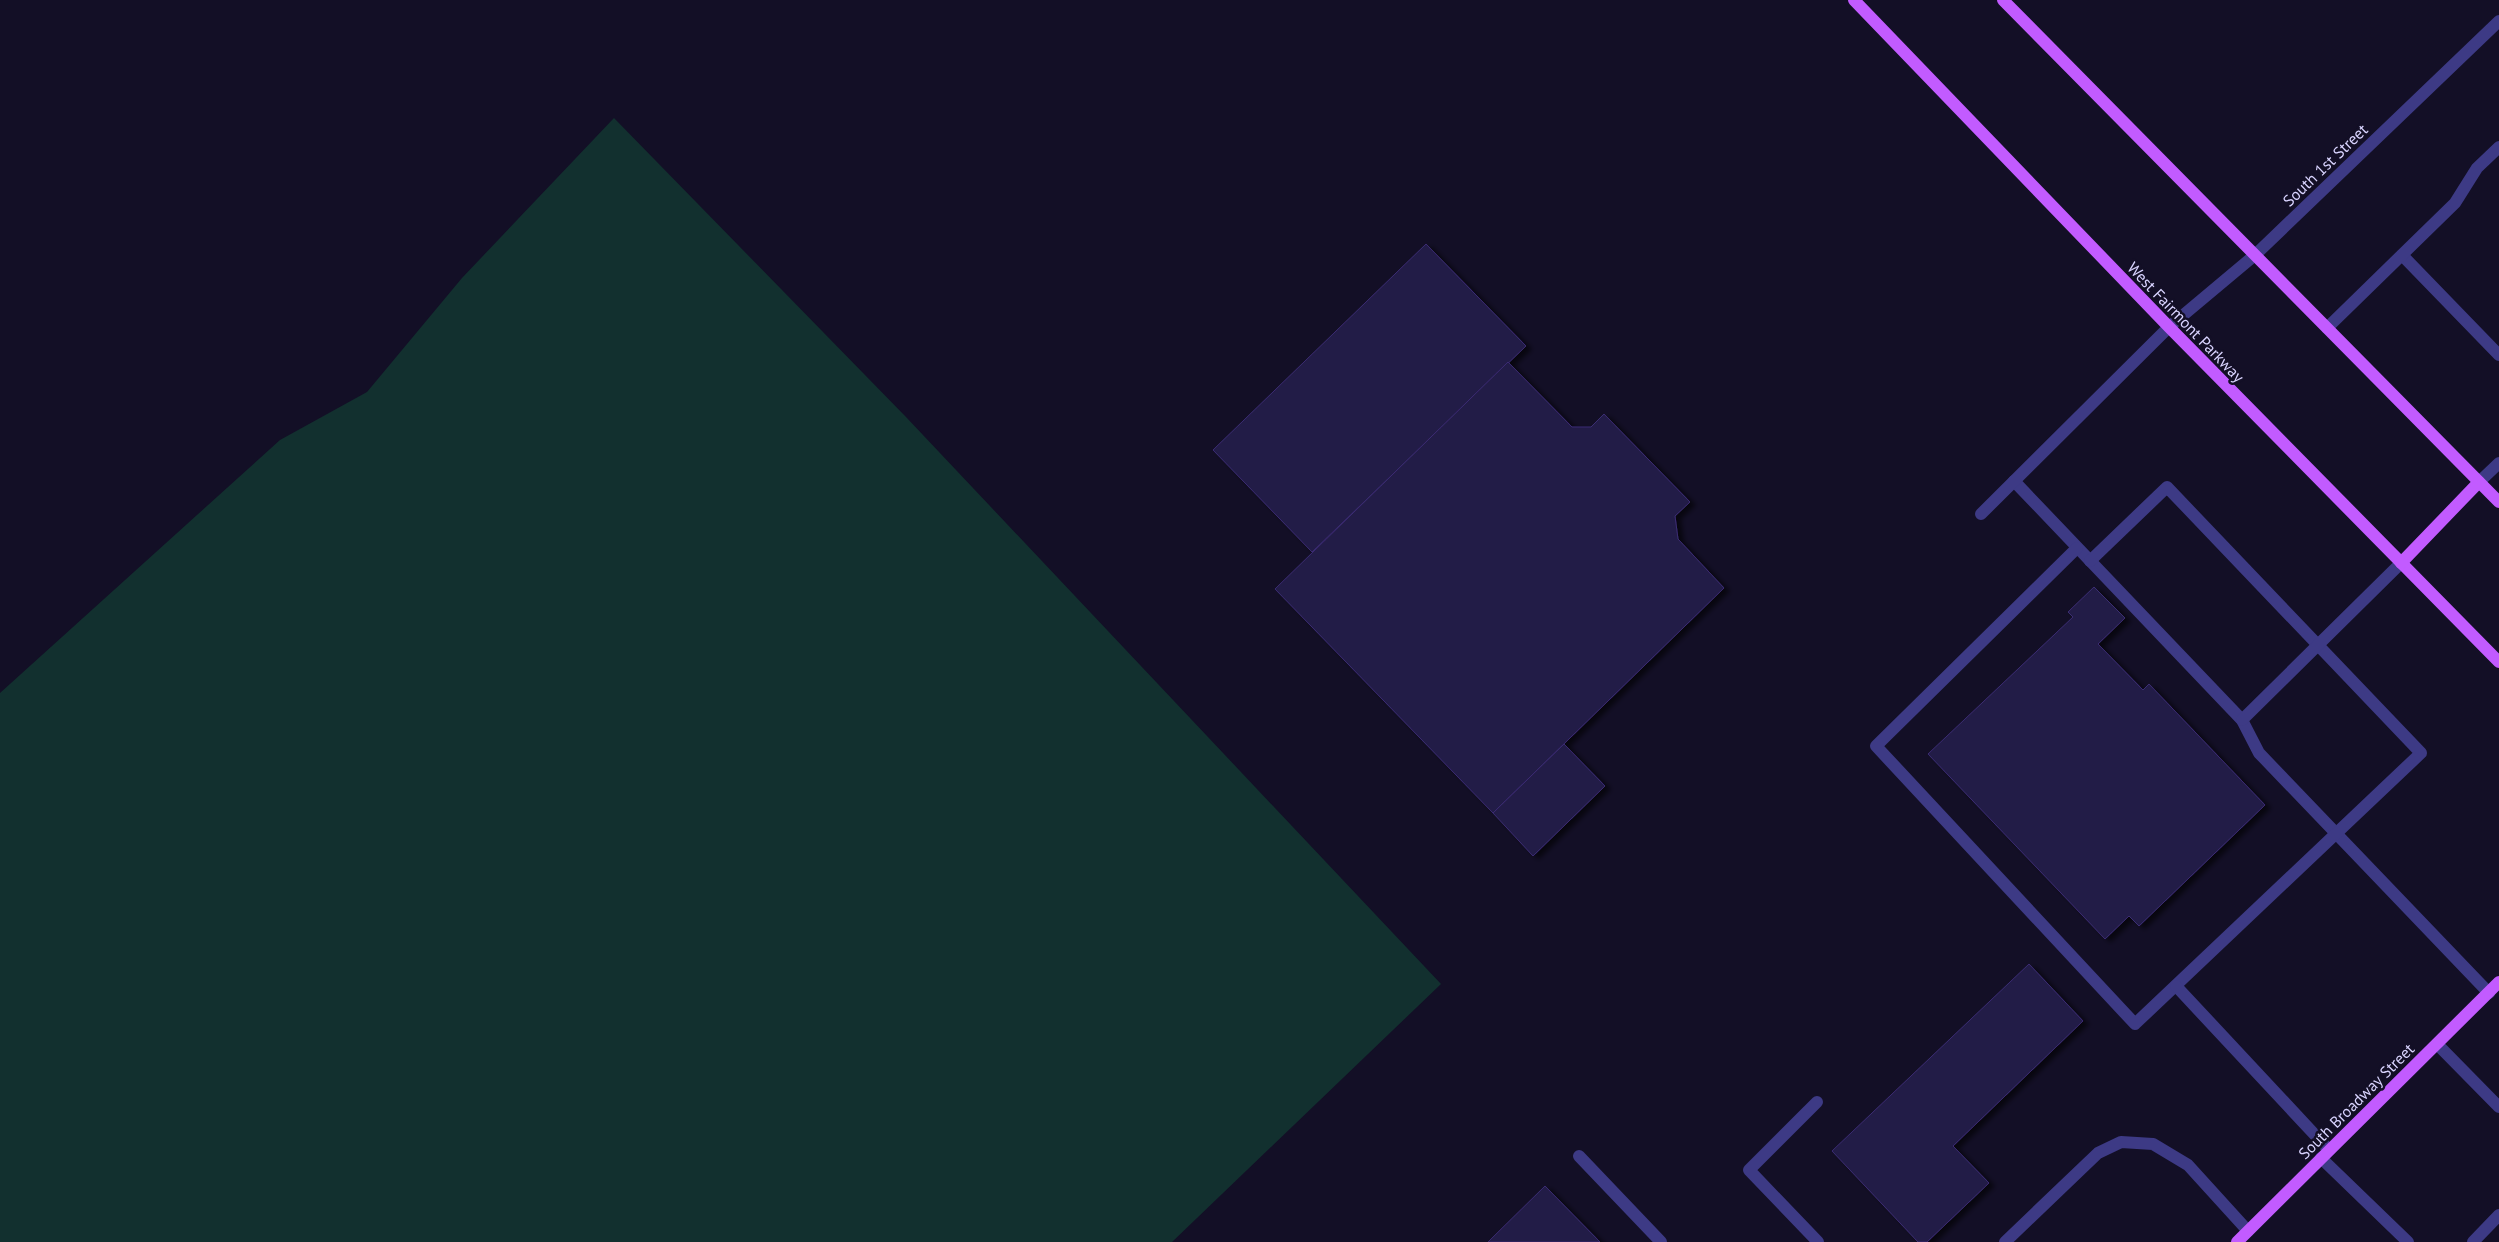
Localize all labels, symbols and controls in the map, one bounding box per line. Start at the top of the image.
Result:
street label: South 1st Street [2278,119,2372,210]
street label: West Fairmont Parkway [2123,258,2249,387]
street label: South Broadway Street [2294,1038,2419,1163]

